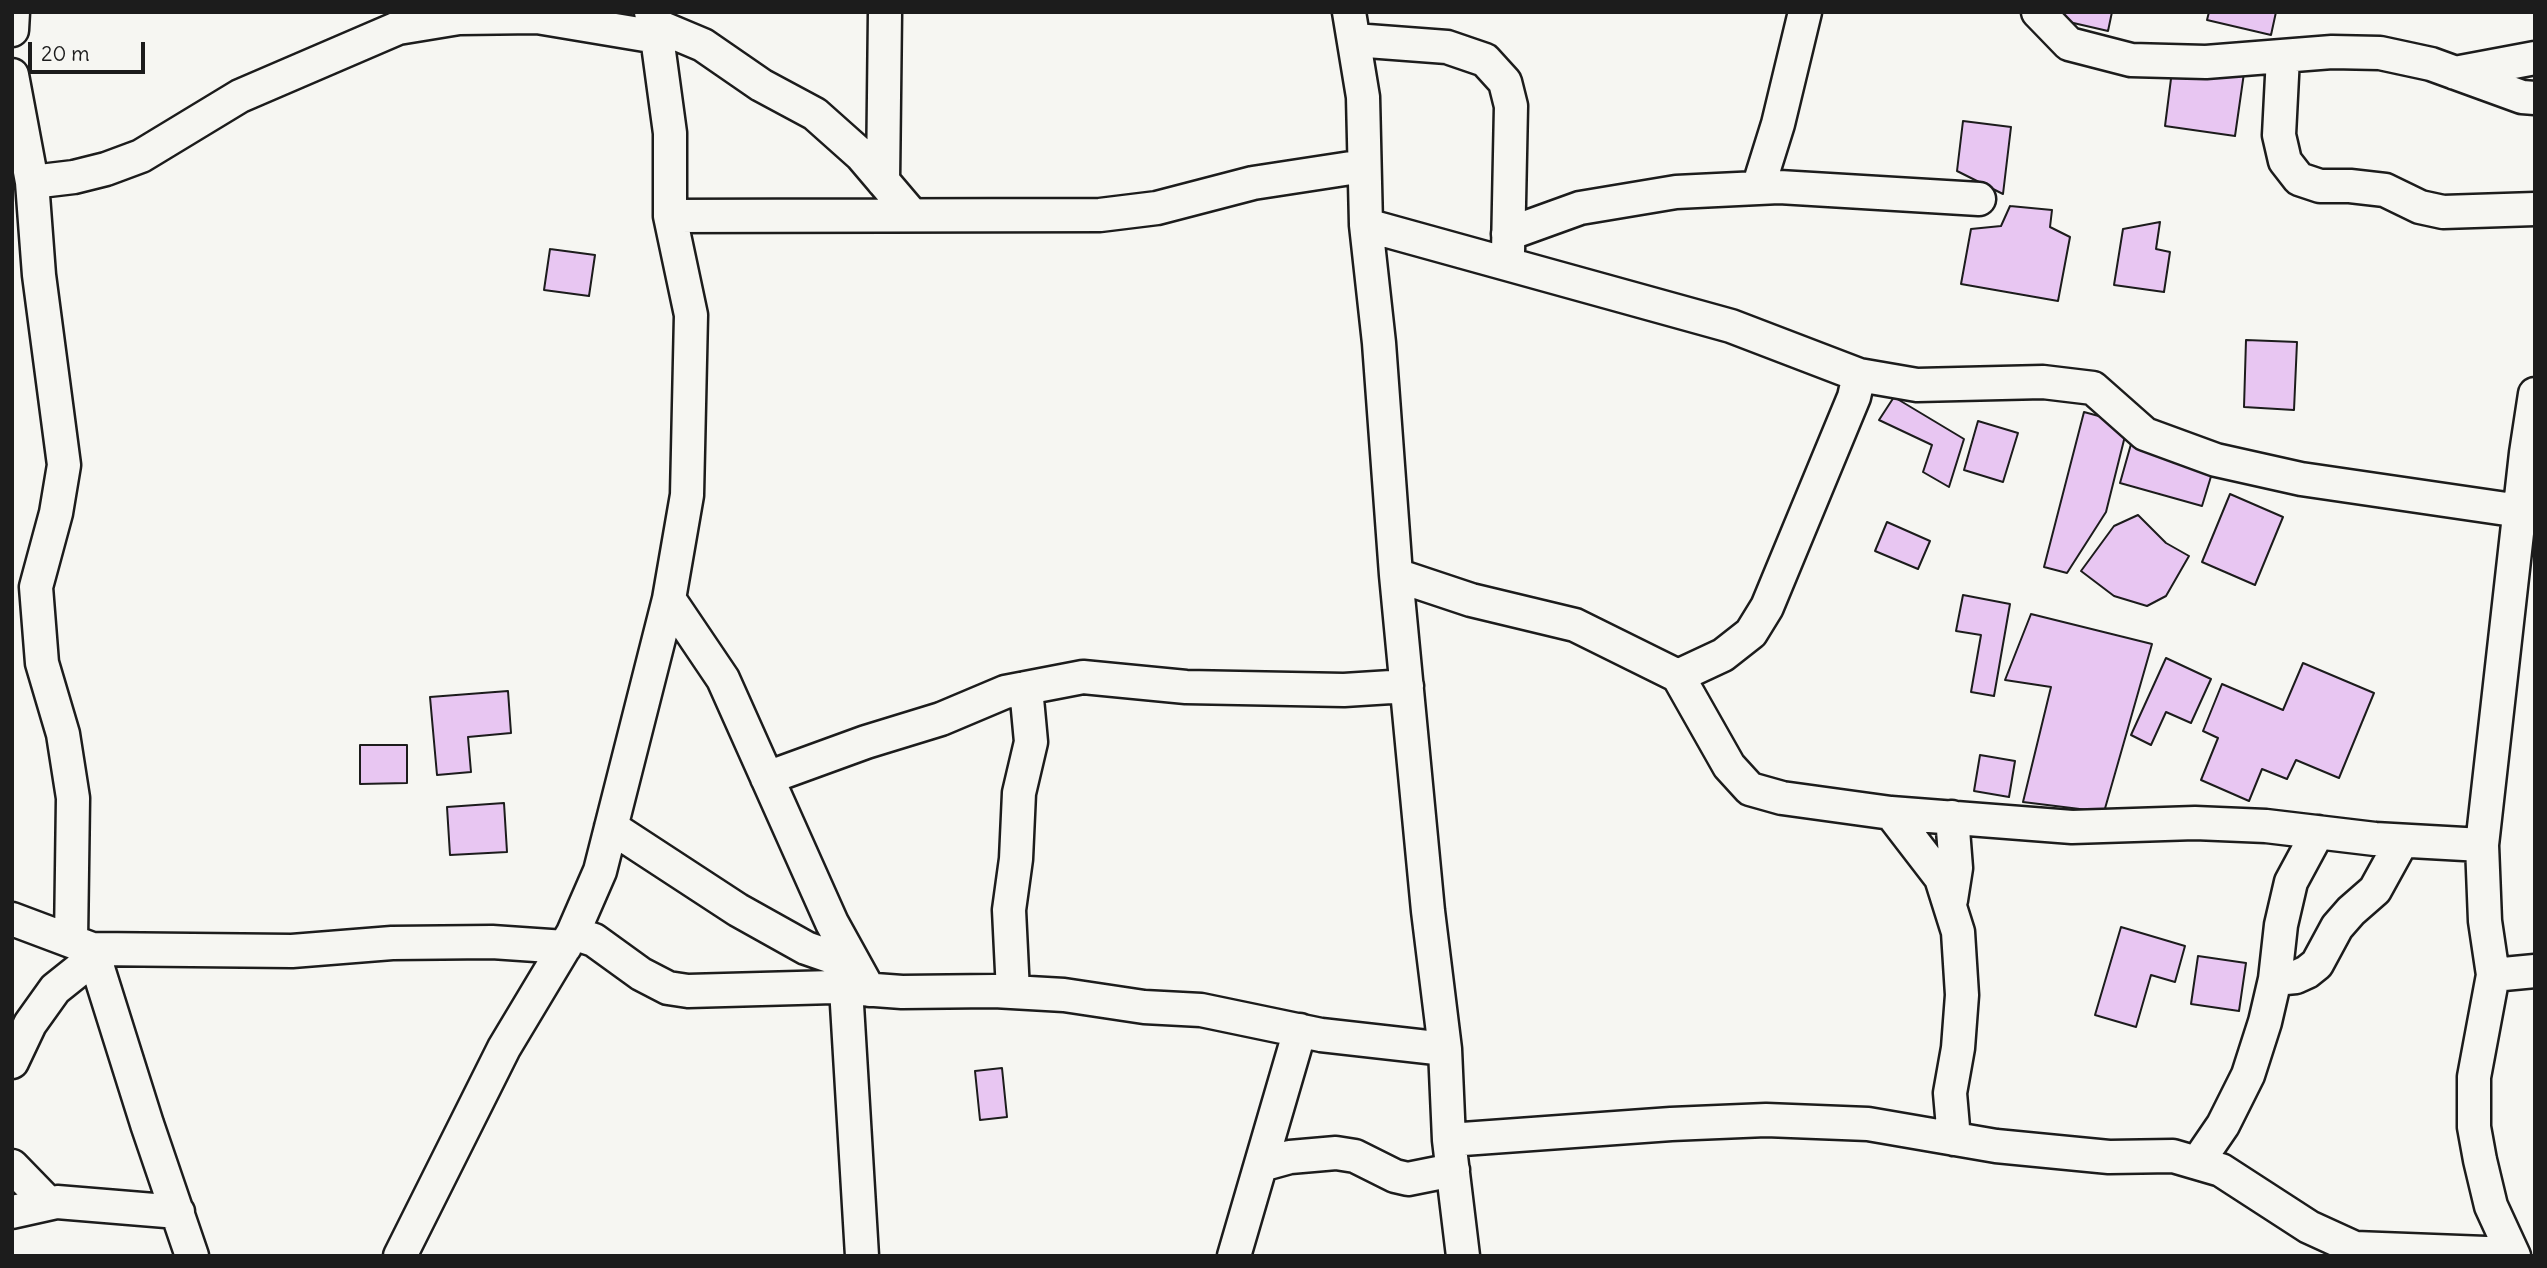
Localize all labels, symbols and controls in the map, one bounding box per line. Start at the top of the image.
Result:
scale bar [32,28,149,72]
text: 20 m [41,40,90,67]

